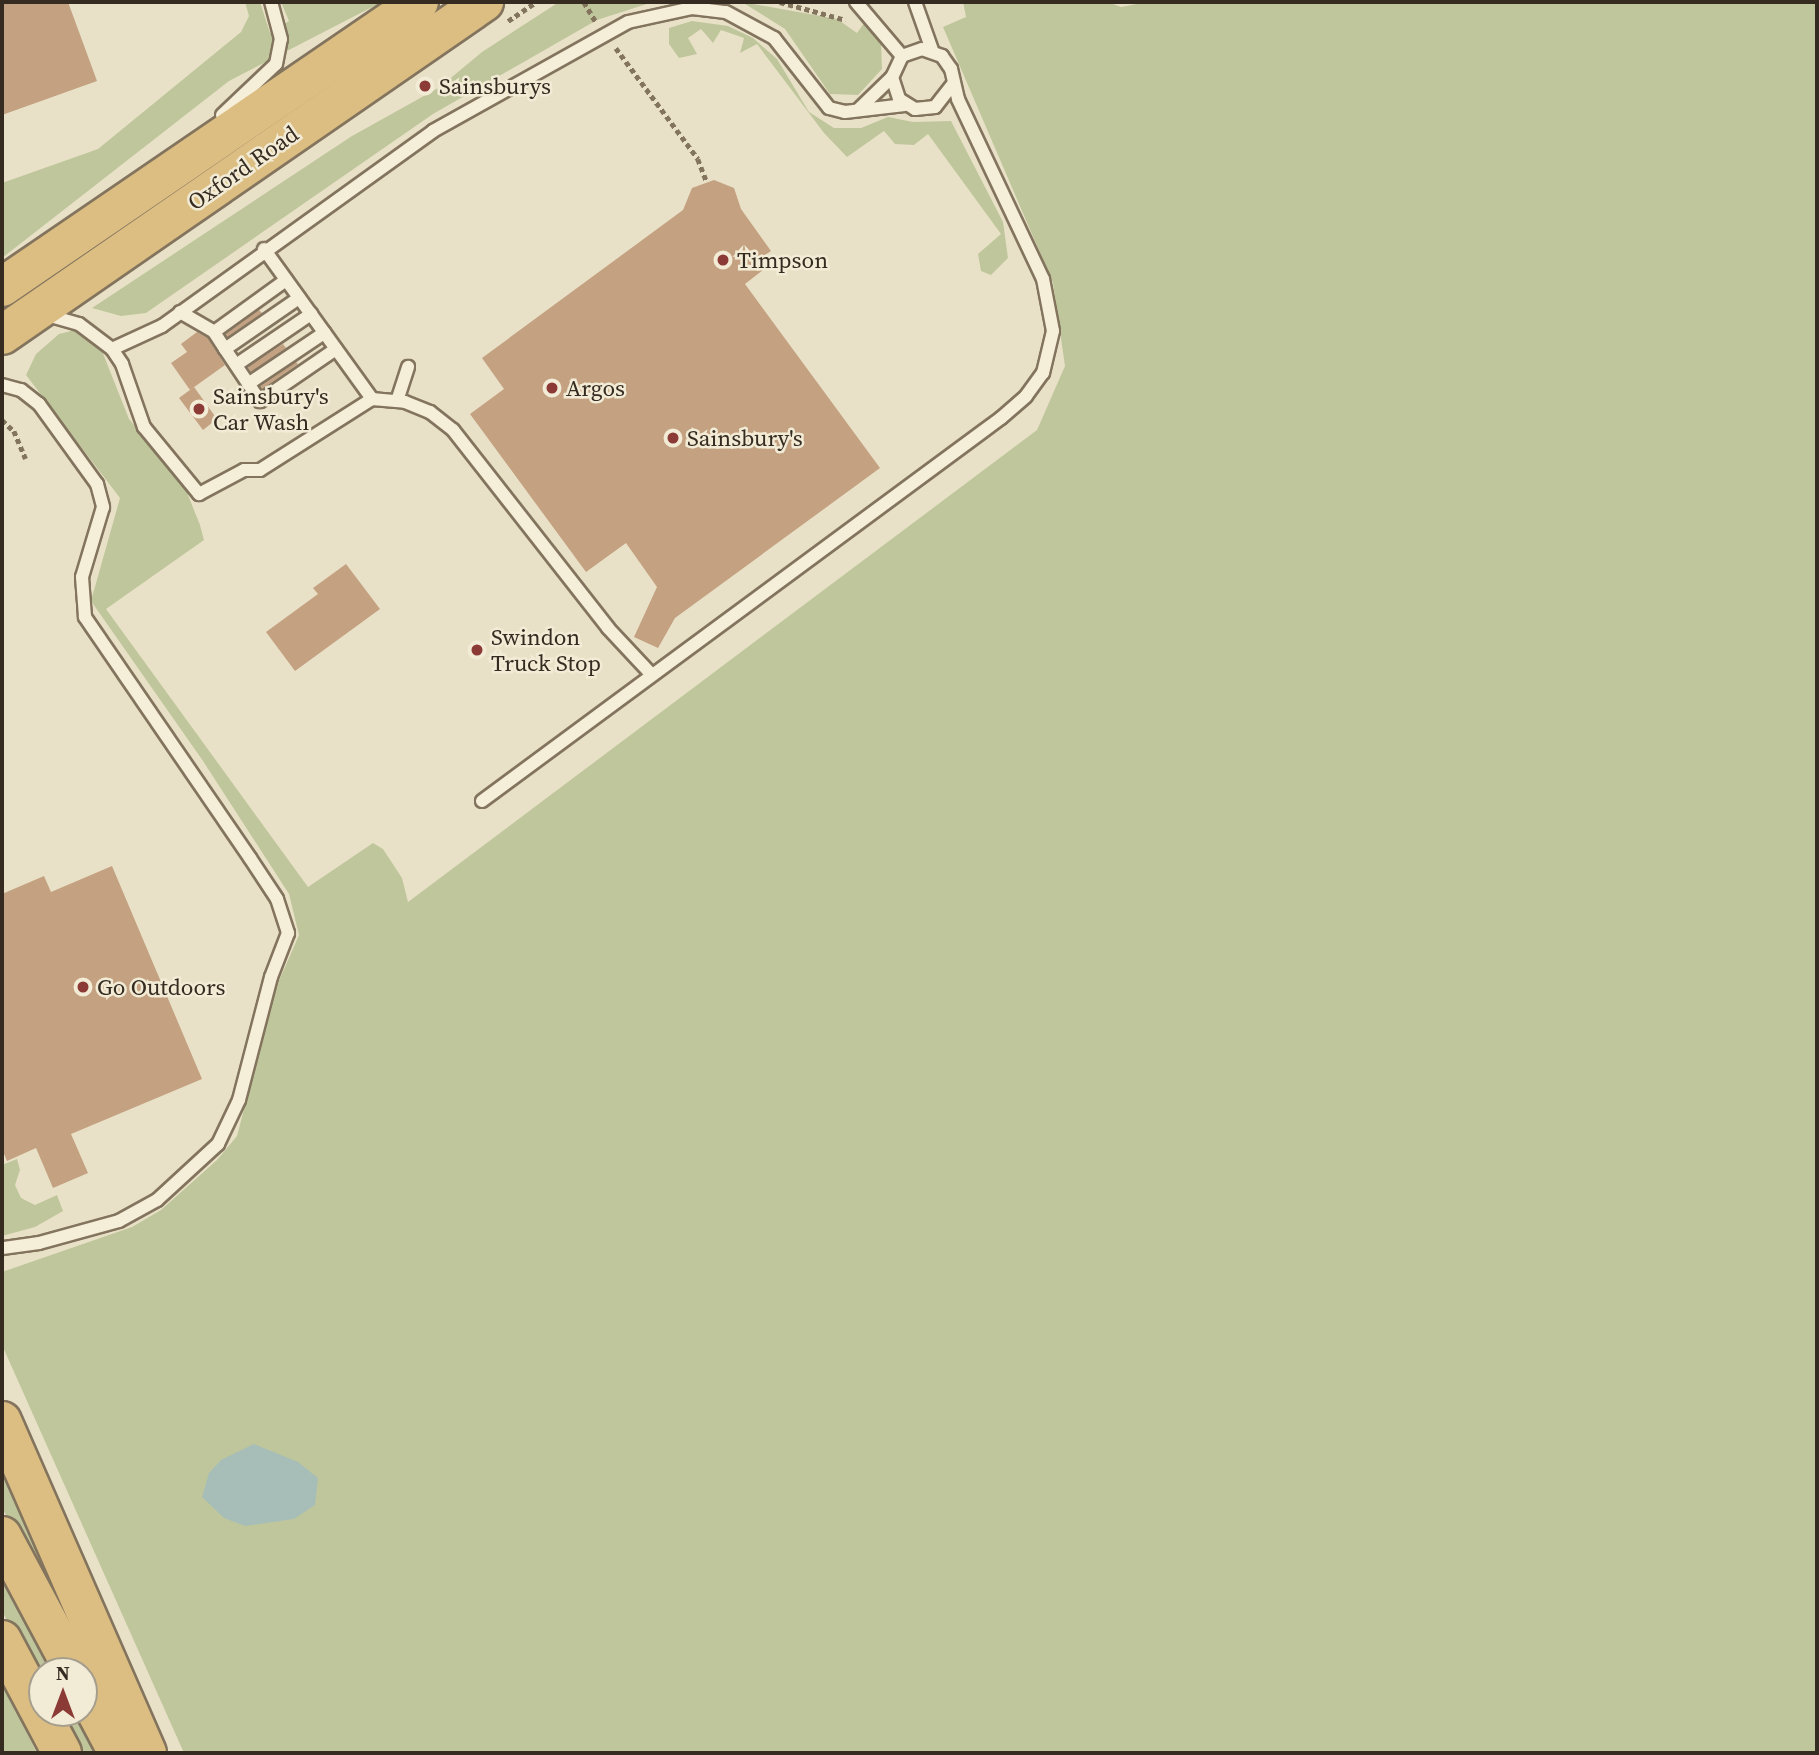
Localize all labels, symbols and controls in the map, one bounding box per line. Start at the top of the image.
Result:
place label: Sainsburys [439,72,551,100]
marker: Sainsburys [417,78,433,94]
street label: Oxford Road [182,120,304,216]
place label: Timpson [737,246,828,274]
marker: Timpson [715,252,731,268]
place label: Argos [566,374,625,402]
marker: Argos [544,380,560,396]
place label: Sainsbury's Car Wash [213,382,329,436]
marker: Sainsbury's Car Wash [191,401,207,417]
place label: Sainsbury's [687,424,803,452]
marker: Sainsbury's [665,430,681,446]
place label: Swindon Truck Stop [491,623,601,677]
marker: Swindon Truck Stop [469,642,485,658]
place label: Go Outdoors [97,973,226,1001]
marker: Go Outdoors [75,979,91,995]
north arrow [28,1657,98,1727]
text: N [56,1660,70,1686]

